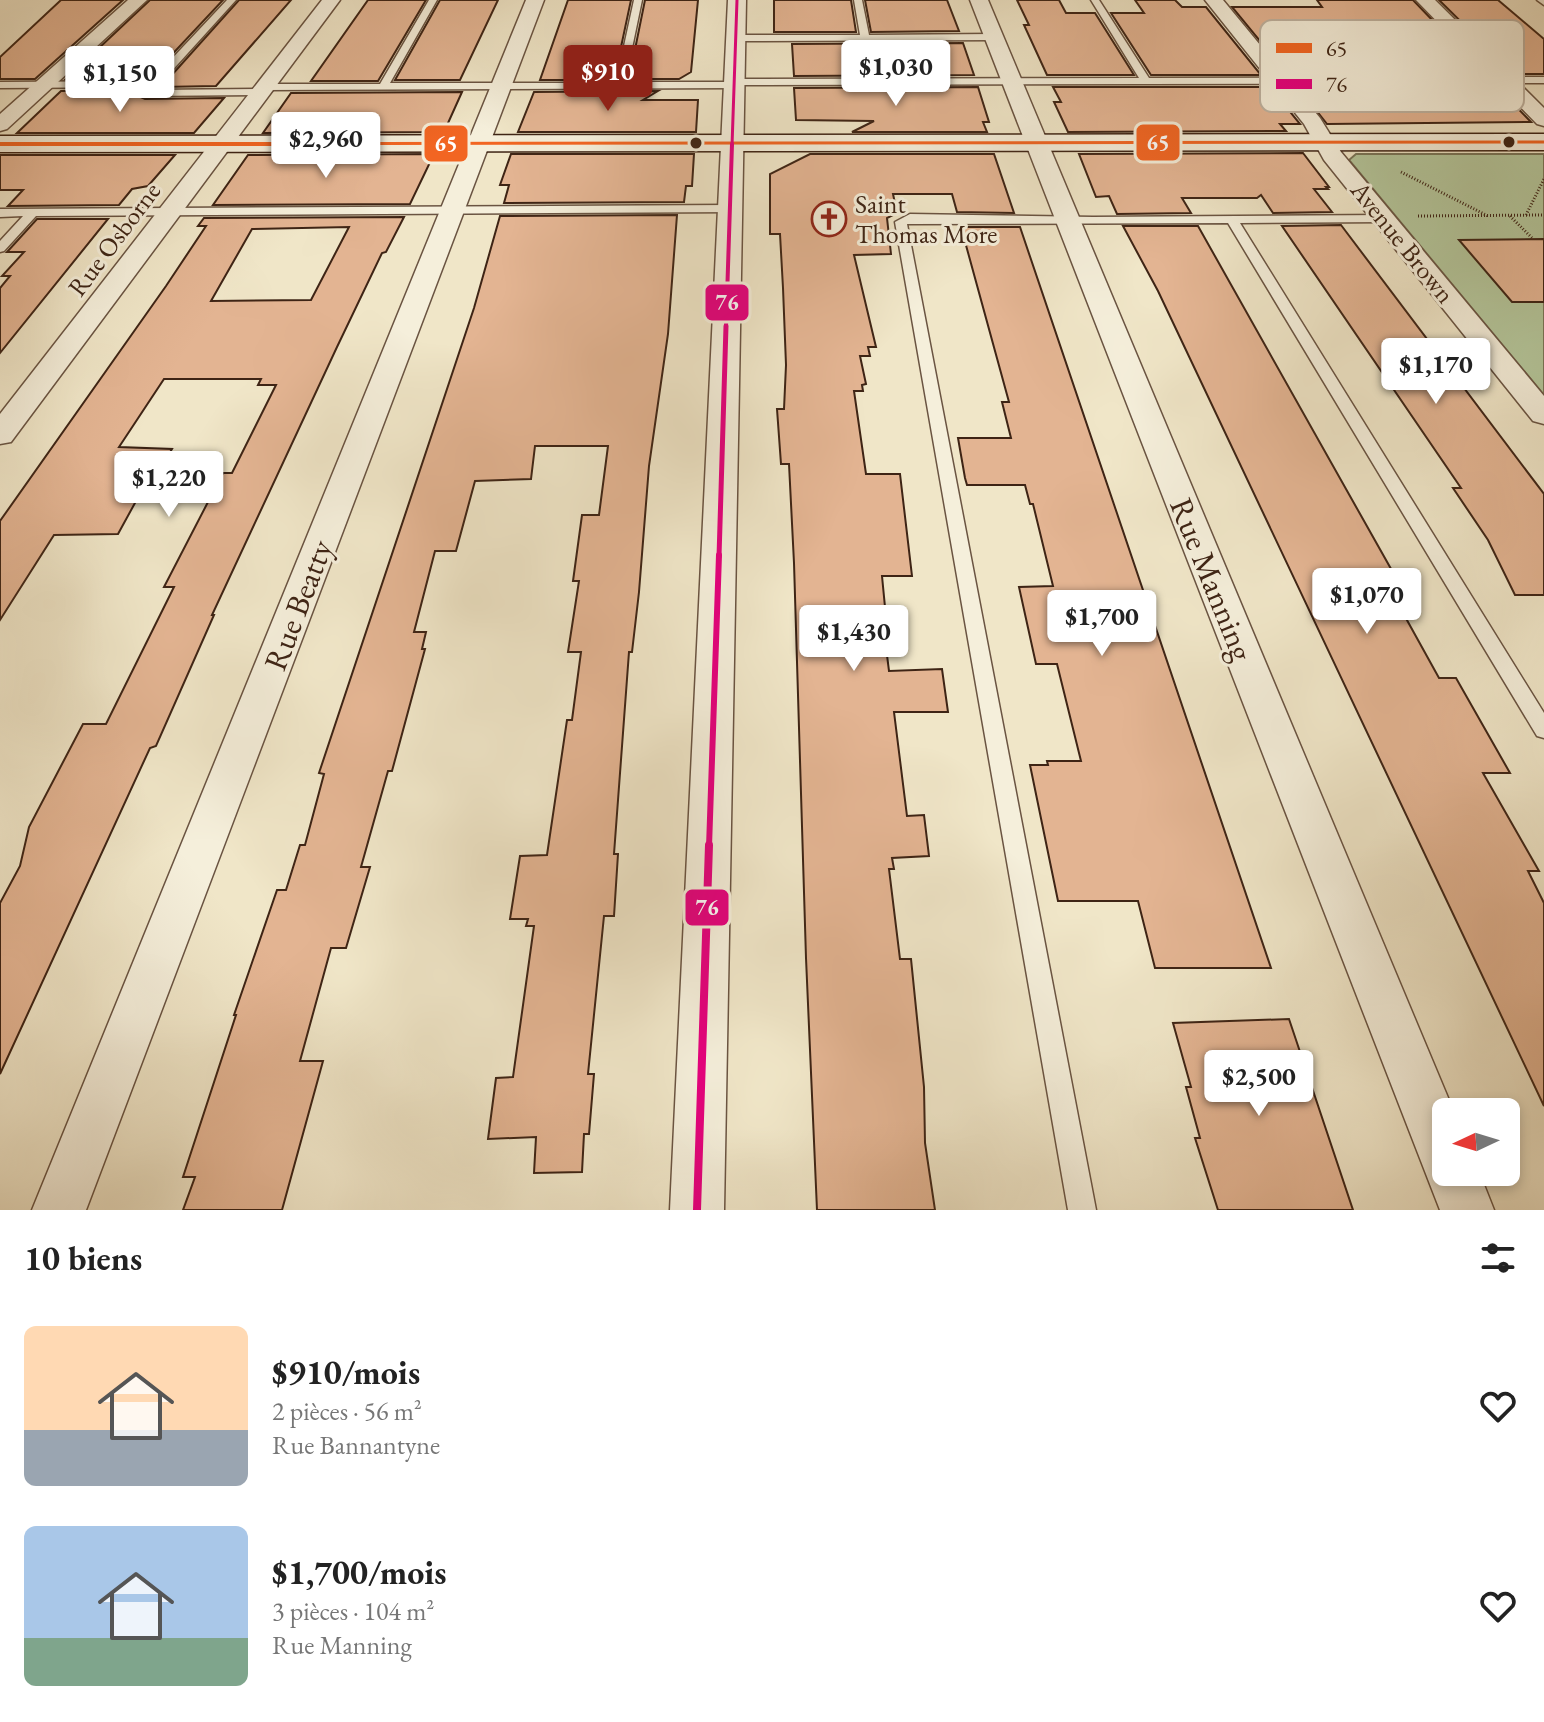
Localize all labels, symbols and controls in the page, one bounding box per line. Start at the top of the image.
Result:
legend [1260,20,1524,112]
text: 65 [1326,34,1347,63]
pin: $1,030 [831,40,961,108]
pin: $910 [561,45,655,113]
pin: $1,150 [55,46,185,114]
text: $1,030 [859,49,933,83]
text: $910 [581,54,635,88]
text: $1,150 [83,55,157,89]
text: 76 [1326,70,1348,99]
pin: $2,960 [261,112,391,180]
text: $2,960 [289,121,363,155]
line badge: 65 [1135,123,1181,162]
line badge: 65 [423,124,469,163]
text: 65 [1146,128,1170,157]
text: 65 [434,129,458,158]
unlabelled marker [1501,134,1517,150]
unlabelled marker [688,135,704,151]
street label: Avenue Brown [1343,173,1463,310]
street label: Rue Osborne [60,175,168,303]
place label: Saint Thomas More [855,187,997,251]
church icon: Saint Thomas More [810,200,848,238]
line badge: 76 [704,283,750,322]
text: 76 [715,288,739,317]
pin: $1,170 [1371,338,1501,406]
text: $1,170 [1399,347,1473,381]
pin: $1,220 [104,451,234,519]
text: $1,220 [132,460,206,494]
street label: Rue Manning [1160,491,1264,668]
street label: Rue Beatty [254,533,342,676]
pin: $1,070 [1302,568,1432,636]
text: $1,070 [1330,577,1404,611]
pin: $1,700 [1037,590,1167,658]
text: $1,700 [1065,599,1139,633]
pin: $1,430 [789,605,919,673]
text: $1,430 [817,614,891,648]
line badge: 76 [684,888,730,927]
text: 76 [695,893,719,922]
pin: $2,500 [1194,1050,1324,1118]
text: $2,500 [1222,1059,1296,1093]
north arrow [1432,1098,1520,1186]
map controls [1432,1098,1520,1186]
text: 10 biens [24,1236,142,1280]
icon: filters [1476,1236,1520,1280]
text: $910/mois [272,1350,420,1394]
icon: home [88,1358,184,1454]
icon: heart [1476,1384,1520,1428]
text: 2 pièces · 56 m² [272,1394,422,1428]
text: Rue Bannantyne [272,1428,440,1462]
text: $1,700/mois [272,1550,447,1594]
icon: home [88,1558,184,1654]
icon: heart [1476,1584,1520,1628]
text: 3 pièces · 104 m² [272,1594,434,1628]
text: Rue Manning [272,1628,412,1662]

